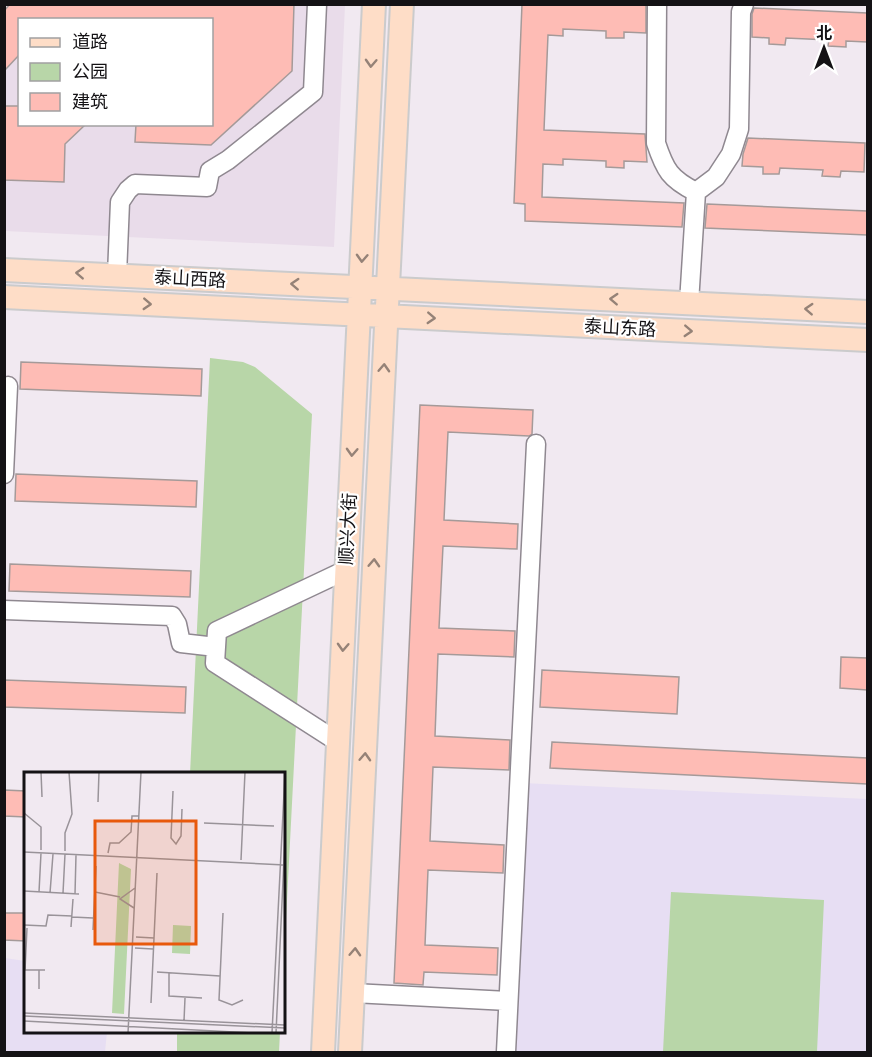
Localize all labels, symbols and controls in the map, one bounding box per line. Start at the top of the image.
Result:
legend [18,18,213,126]
north arrow [794,18,854,78]
text: 北 [816,23,832,43]
text: 道路 [72,30,108,53]
one-way arrow [365,58,378,67]
text: 公园 [72,60,108,83]
text: 建筑 [72,90,108,113]
one-way arrow [355,253,368,262]
street label: 泰山西路 [153,265,227,292]
one-way arrow [75,267,84,280]
one-way arrow [291,277,300,290]
one-way arrow [610,293,619,306]
one-way arrow [142,298,151,311]
one-way arrow [805,303,814,316]
one-way arrow [426,312,435,325]
street label: 泰山东路 [583,314,657,341]
one-way arrow [684,324,693,337]
one-way arrow [377,363,390,372]
one-way arrow [346,448,359,457]
street label: 顺兴大街 [334,492,361,566]
one-way arrow [368,558,381,567]
one-way arrow [336,643,349,652]
one-way arrow [358,753,371,762]
inset map [24,772,285,1033]
one-way arrow [349,948,362,957]

